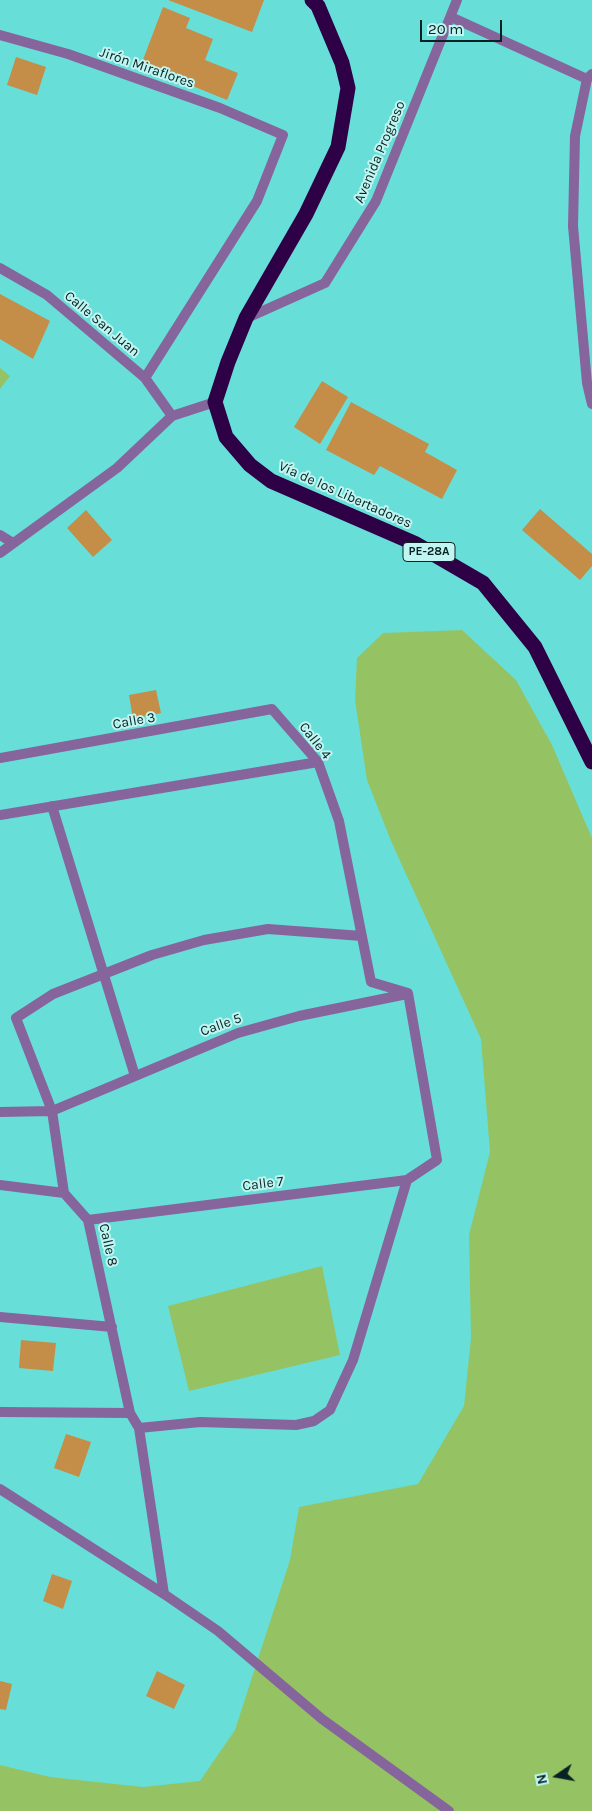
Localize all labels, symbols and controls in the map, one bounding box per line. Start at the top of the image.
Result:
scale bar [422,10,504,42]
text: 20 m [428,20,463,38]
street label: Jirón Miraflores [97,44,197,92]
street label: Avenida Progreso [351,98,409,206]
street label: Calle San Juan [61,288,143,360]
street label: Vía de los Libertadores [276,458,414,532]
road number: PE-28A [403,542,455,562]
street label: Calle 3 [111,709,157,733]
street label: Calle 4 [295,719,335,763]
street label: Calle 5 [198,1010,244,1040]
street label: Calle 7 [242,1173,284,1195]
street label: Calle 8 [95,1222,121,1268]
north arrow [532,1751,582,1801]
text: N [532,1773,551,1786]

